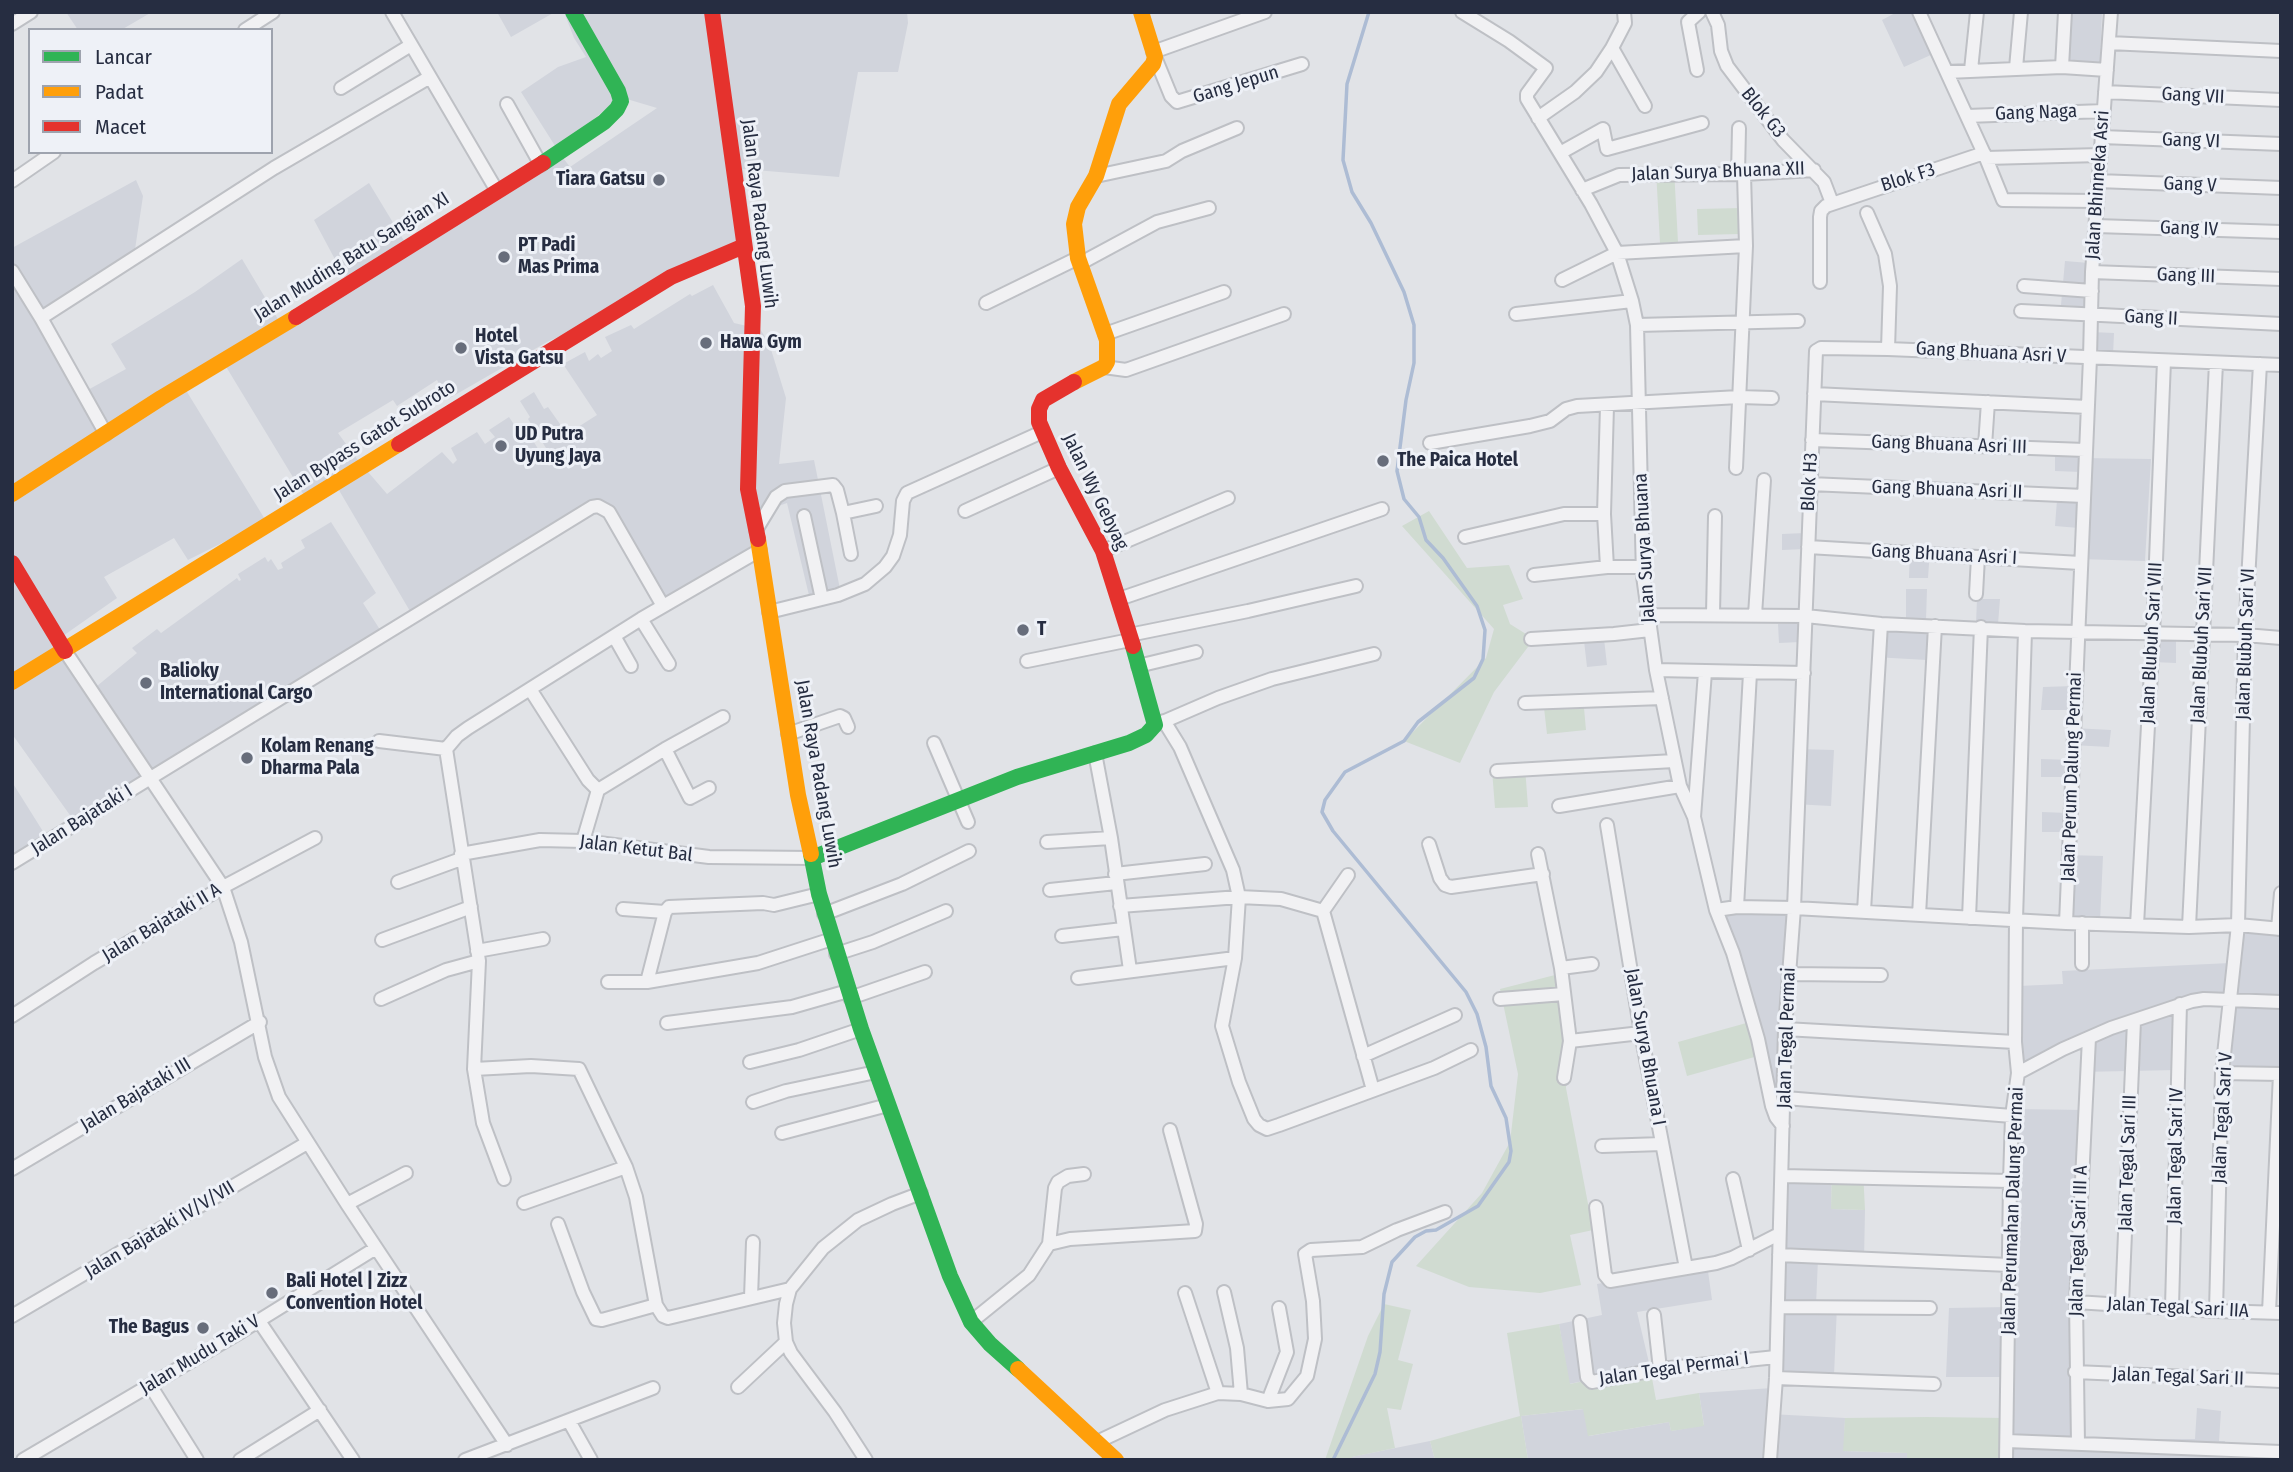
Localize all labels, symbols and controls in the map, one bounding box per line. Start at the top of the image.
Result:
legend [28,28,273,154]
text: Lancar [95,44,152,70]
street label: Gang Jepun [1190,61,1282,109]
text: Padat [95,79,144,105]
street label: Blok G3 [1736,83,1790,143]
street label: Gang VII [2161,83,2225,109]
street label: Gang Naga [1995,100,2077,126]
street label: Jalan Bhinneka Asri [2081,110,2115,260]
text: Macet [95,114,146,140]
street label: Jalan Raya Padang Luwih [736,118,782,310]
street label: Gang VI [2161,129,2221,153]
street label: Jalan Surya Bhuana XII [1631,158,1805,186]
street label: Blok F3 [1878,159,1938,197]
place label: Tiara Gatsu [556,169,645,191]
marker: Tiara Gatsu [651,172,667,188]
street label: Gang V [2163,173,2217,197]
street label: Jalan Muding Batu Sangian XI [250,188,454,326]
street label: Gang IV [2159,217,2219,241]
place label: PT Padi Mas Prima [518,235,599,279]
marker: PT Padi Mas Prima [496,249,512,265]
street label: Gang III [2156,264,2216,288]
street label: Gang II [2124,305,2178,331]
place label: Hotel Vista Gatsu [475,326,564,370]
place label: Hawa Gym [720,332,802,354]
marker: Hawa Gym [698,335,714,351]
street label: Gang Bhuana Asri V [1915,338,2067,368]
marker: Hotel Vista Gatsu [453,340,469,356]
street label: Jalan Bypass Gatot Subroto [270,376,460,506]
place label: UD Putra Uyung Jaya [515,424,601,468]
street label: Jalan Wy Gebyag [1057,430,1133,554]
street label: Gang Bhuana Asri III [1871,431,2027,459]
marker: UD Putra Uyung Jaya [493,438,509,454]
place label: The Paica Hotel [1397,450,1518,472]
street label: Blok H3 [1797,452,1823,512]
marker: The Paica Hotel [1375,453,1391,469]
street label: Jalan Surya Bhuana [1630,473,1660,623]
street label: Gang Bhuana Asri II [1871,476,2023,504]
street label: Gang Bhuana Asri I [1870,540,2018,570]
street label: Jalan Blubuh Sari VIII [2136,561,2168,725]
street label: Jalan Blubuh Sari VII [2187,566,2217,724]
street label: Jalan Blubuh Sari VI [2232,568,2260,720]
place label: T [1037,619,1046,641]
marker: T [1015,622,1031,638]
place label: Balioky International Cargo [160,661,313,705]
street label: Jalan Perum Dalung Permai [2057,672,2087,882]
marker: Balioky International Cargo [138,675,154,691]
street label: Jalan Raya Padang Luwih [790,678,846,870]
place label: Kolam Renang Dharma Pala [261,736,374,780]
marker: Kolam Renang Dharma Pala [239,750,255,766]
street label: Jalan Bajataki I [27,780,137,860]
street label: Jalan Ketut Bal [578,831,694,867]
street label: Jalan Bajataki II A [98,879,226,967]
street label: Jalan Surya Bhuana I [1620,967,1670,1127]
street label: Jalan Tegal Permai [1773,967,1801,1109]
street label: Jalan Tegal Sari V [2208,1052,2238,1184]
street label: Jalan Bajataki III [77,1053,195,1137]
street label: Jalan Perumahan Dalung Permai [1997,1086,2029,1336]
street label: Jalan Tegal Sari IV [2163,1088,2189,1224]
street label: Jalan Tegal Sari III [2114,1094,2142,1232]
street label: Jalan Tegal Sari III A [2065,1165,2093,1317]
street label: Jalan Bajataki IV/V/VII [81,1176,239,1284]
place label: Bali Hotel | Zizz Convention Hotel [286,1271,422,1315]
marker: Bali Hotel | Zizz Convention Hotel [264,1285,280,1301]
street label: Jalan Tegal Sari IIA [2107,1293,2249,1323]
street label: Jalan Mudu Taki V [136,1310,264,1400]
place label: The Bagus [109,1317,189,1339]
marker: The Bagus [195,1320,211,1336]
street label: Jalan Tegal Permai I [1598,1347,1750,1391]
street label: Jalan Tegal Sari II [2112,1363,2244,1391]

